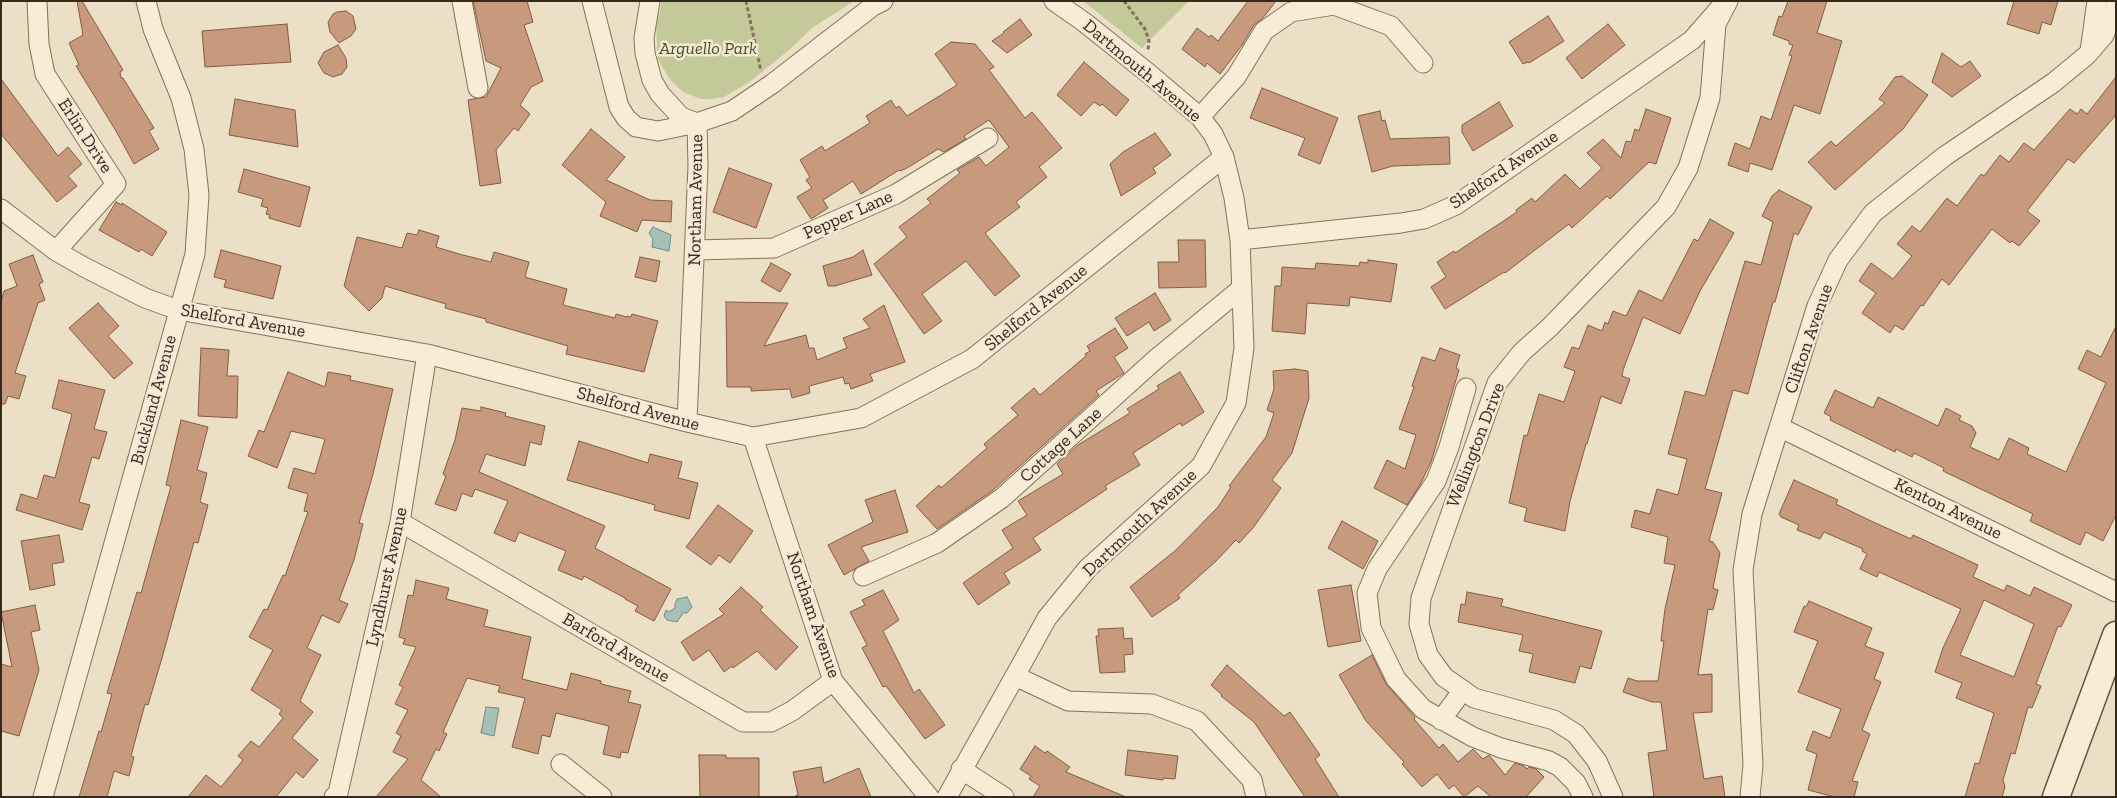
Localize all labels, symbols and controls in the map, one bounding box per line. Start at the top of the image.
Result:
street label: Dartmouth Avenue [1078,15,1206,127]
park label: Arguello Park [659,38,757,60]
street label: Erlin Drive [53,95,117,177]
street label: Shelford Avenue [1446,126,1562,214]
street label: Northam Avenue [684,134,708,266]
street label: Pepper Lane [800,186,896,244]
street label: Shelford Avenue [980,260,1092,356]
street label: Clifton Avenue [1780,281,1838,397]
street label: Shelford Avenue [179,299,307,343]
street label: Buckland Avenue [126,333,182,467]
street label: Wellington Drive [1442,380,1510,510]
street label: Shelford Avenue [574,382,702,436]
street label: Cottage Lane [1016,403,1106,487]
street label: Dartmouth Avenue [1078,465,1202,581]
street label: Kenton Avenue [1891,474,2005,544]
street label: Lyndhurst Avenue [362,505,412,649]
street label: Northam Avenue [781,549,845,681]
street label: Barford Avenue [558,609,674,687]

